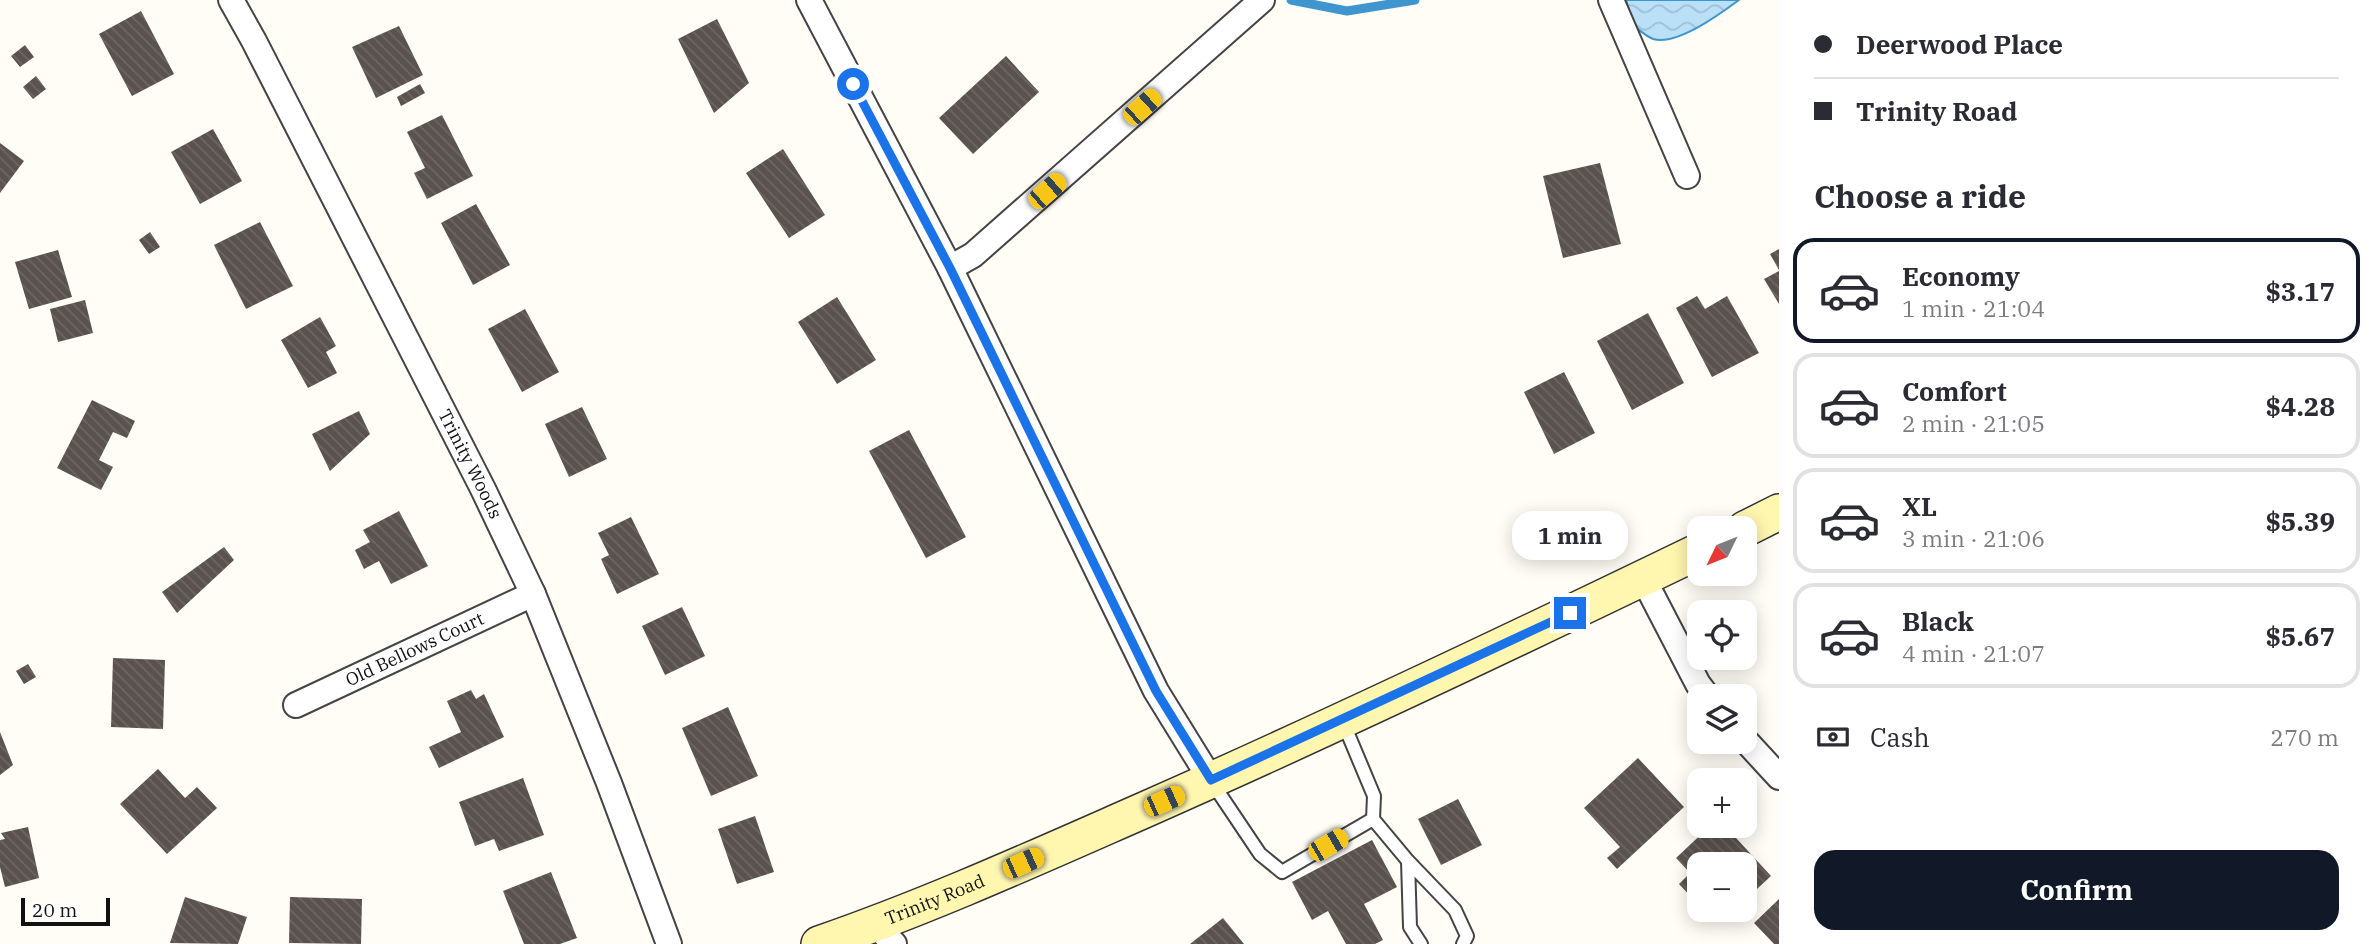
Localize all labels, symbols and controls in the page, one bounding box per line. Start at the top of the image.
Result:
text: Deerwood Place [1856,27,2063,61]
route start [837,68,869,100]
car [1120,85,1165,129]
text: Trinity Road [1856,94,2018,128]
car [1025,169,1070,213]
text: Choose a ride [1814,175,2026,217]
icon: car [1818,259,1881,322]
text: Economy [1902,259,2020,293]
text: $3.17 [2265,274,2335,308]
text: 1 min · 21:04 [1902,293,2045,323]
icon: car [1818,374,1881,437]
text: Comfort [1902,374,2007,408]
text: $4.28 [2265,389,2335,423]
street label: Trinity Woods [433,405,507,522]
text: 2 min · 21:05 [1902,408,2045,438]
icon: car [1818,489,1881,552]
text: XL [1902,489,1937,523]
text: $5.39 [2265,504,2335,538]
callout: 1 min [1512,512,1628,560]
north arrow [1687,516,1757,586]
map controls [1687,516,1757,922]
text: 1 min [1538,520,1602,550]
text: 3 min · 21:06 [1902,523,2045,553]
route end [1554,597,1586,629]
button: locate [1687,600,1757,670]
icon: car [1818,604,1881,667]
text: Black [1902,604,1974,638]
street label: Old Bellows Court [341,607,487,691]
text: $5.67 [2265,619,2335,653]
text: 4 min · 21:07 [1902,638,2045,668]
button: layers [1687,684,1757,754]
icon: cash [1814,718,1852,756]
text: Cash [1870,720,1930,754]
text: 270 m [2270,722,2339,752]
button: + [1687,768,1757,838]
car [1141,783,1188,819]
car [1305,825,1352,865]
car [1000,845,1047,881]
button: Confirm [1814,850,2339,930]
button: − [1687,852,1757,922]
street label: Trinity Road [882,869,988,930]
scale bar [21,895,110,927]
text: 20 m [32,898,77,922]

